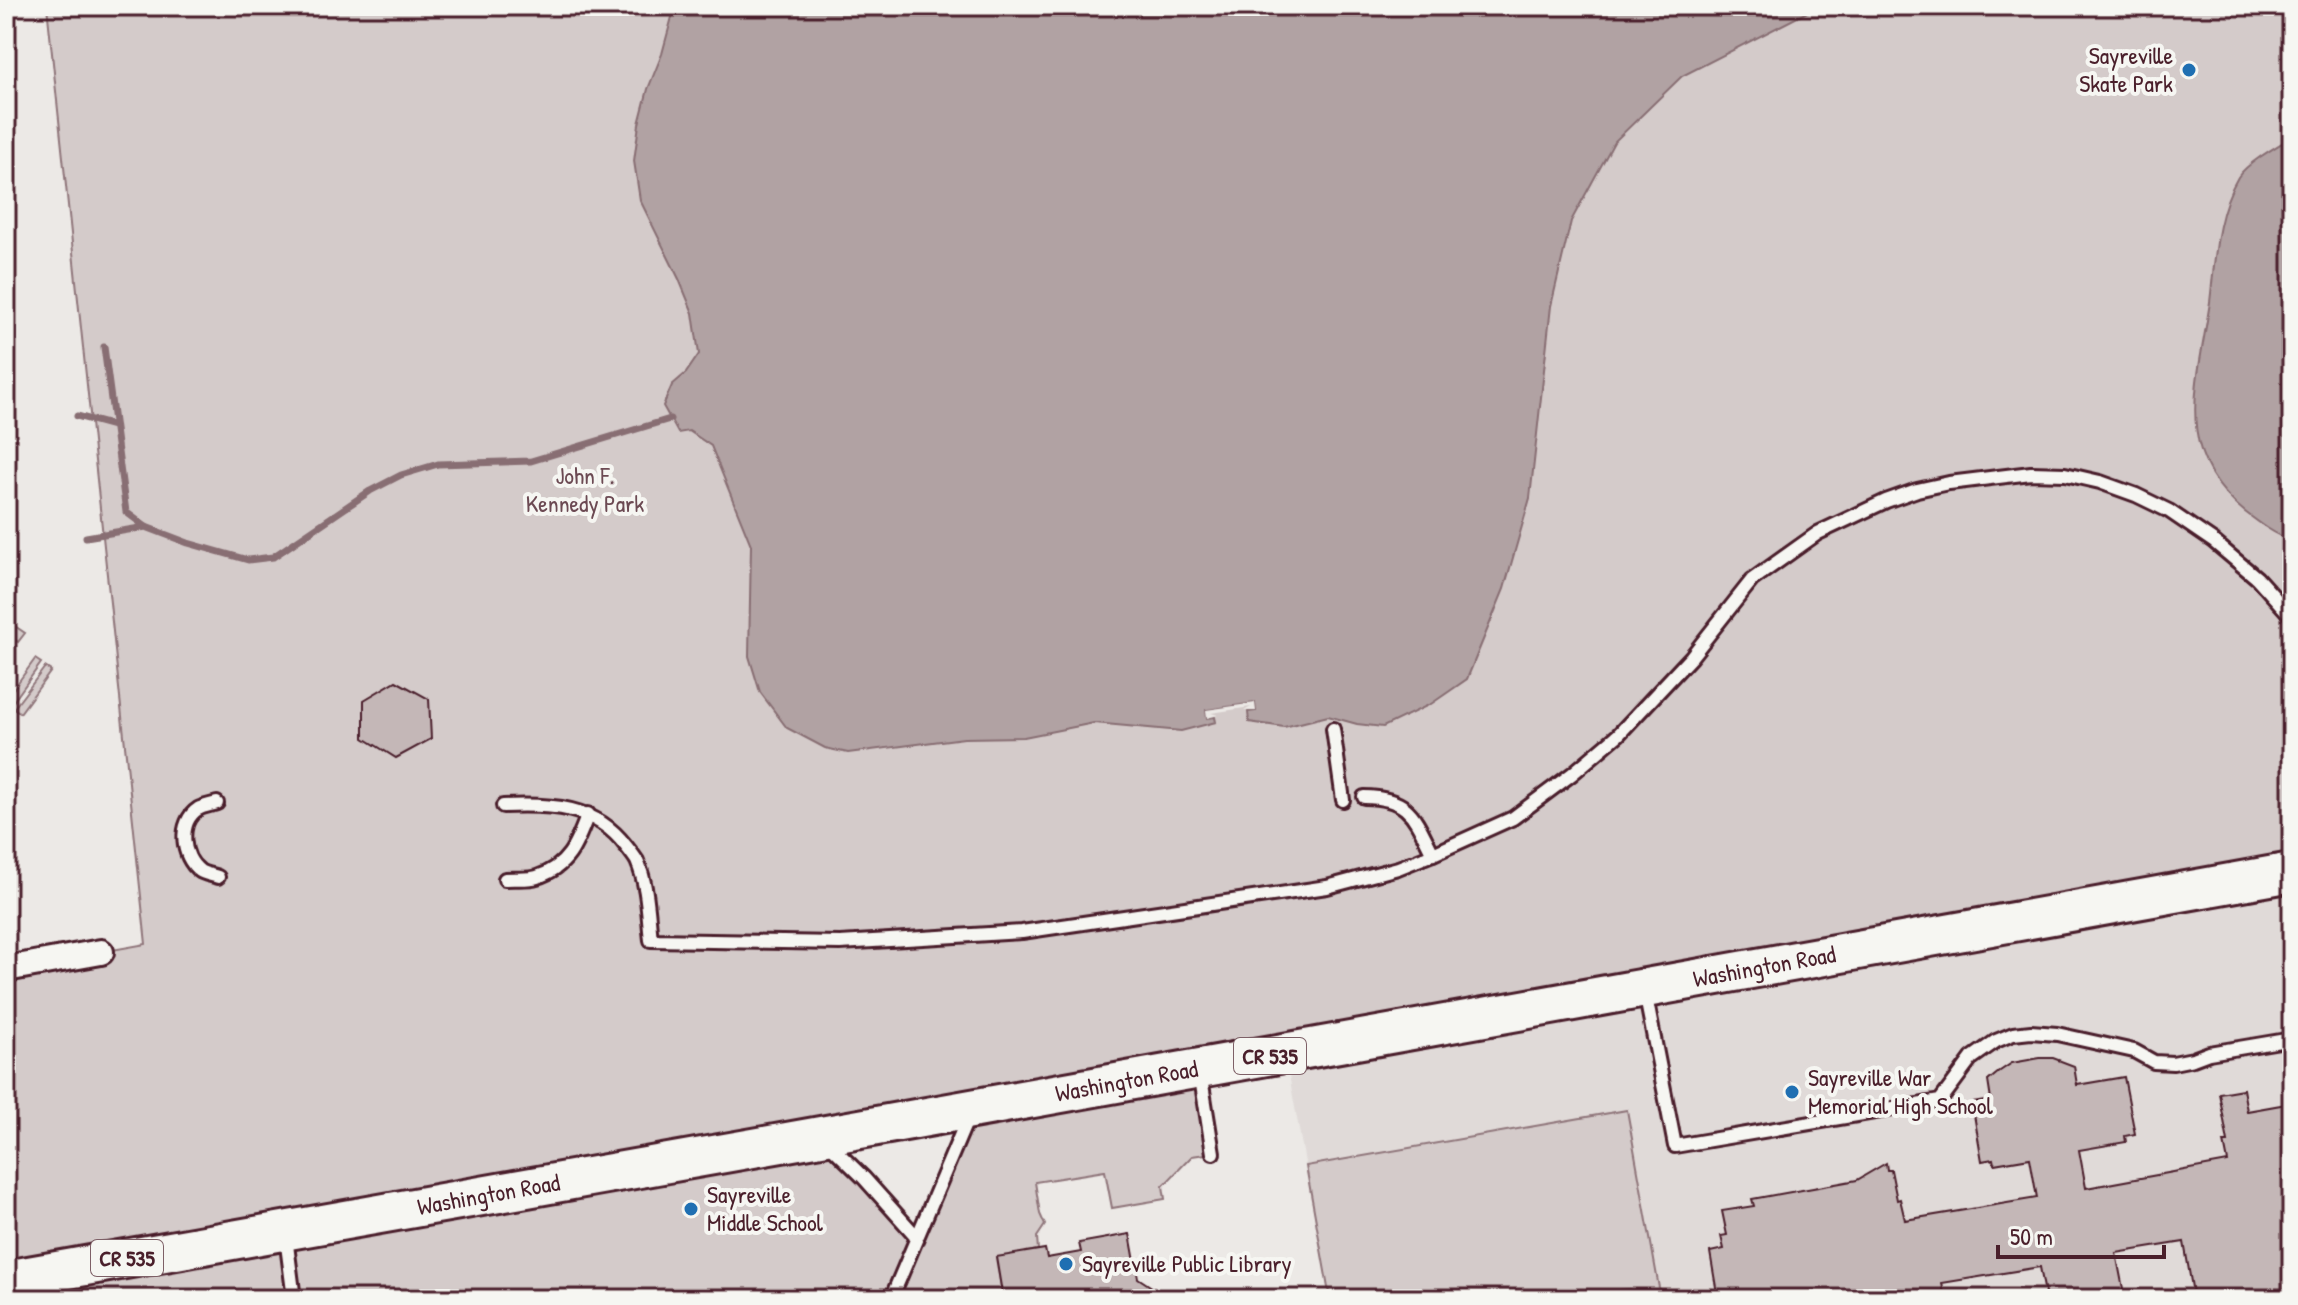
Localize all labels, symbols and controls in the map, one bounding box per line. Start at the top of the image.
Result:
place label: Sayreville Skate Park [2079,39,2173,99]
marker: Sayreville Skate Park [2180,61,2198,79]
park label: John F. Kennedy Park [526,459,644,519]
street label: Washington Road [1690,937,1838,994]
road number: CR 535 [1234,1038,1306,1074]
street label: Washington Road [1053,1052,1200,1109]
place label: Sayreville War Memorial High School [1808,1061,1993,1121]
marker: Sayreville War Memorial High School [1783,1083,1801,1101]
street label: Washington Road [415,1165,562,1222]
place label: Sayreville Middle School [707,1178,824,1238]
marker: Sayreville Middle School [682,1200,700,1218]
scale bar [1998,1209,2164,1259]
text: 50 m [2010,1220,2053,1252]
road number: CR 535 [91,1240,163,1276]
place label: Sayreville Public Library [1082,1247,1292,1279]
marker: Sayreville Public Library [1057,1255,1075,1273]

